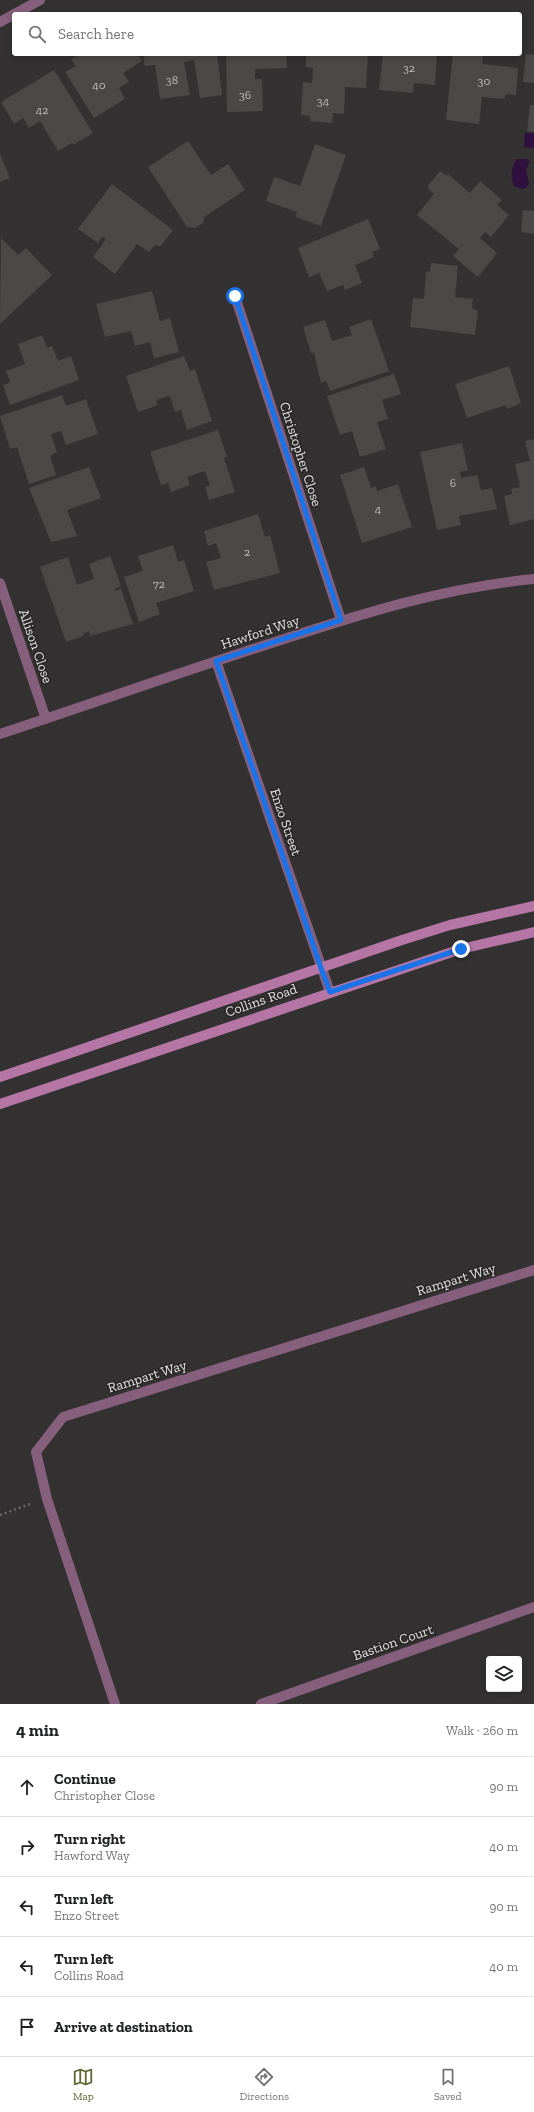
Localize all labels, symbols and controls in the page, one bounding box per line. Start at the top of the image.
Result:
search box [12,12,522,56]
icon: search [26,23,48,45]
text: Search here [58,25,134,43]
house number: 32 [403,61,415,75]
house number: 38 [166,73,178,87]
house number: 30 [478,74,490,88]
house number: 40 [92,78,106,92]
house number: 36 [239,88,251,102]
house number: 34 [317,94,330,108]
house number: 42 [36,103,48,117]
route start [226,287,244,305]
street label: Christopher Close [276,400,326,509]
house number: 6 [450,476,456,490]
house number: 4 [375,502,382,516]
house number: 2 [244,545,250,559]
house number: 72 [153,577,165,591]
street label: Allison Close [15,607,56,686]
street label: Hawford Way [219,612,302,653]
street label: Enzo Street [266,786,305,859]
route end [452,940,470,958]
street label: Collins Road [223,980,300,1021]
street label: Rampart Way [415,1259,499,1300]
street label: Rampart Way [106,1356,190,1397]
street label: Bastion Court [351,1620,436,1664]
map controls [486,1656,522,1692]
button: layers [486,1656,522,1692]
text: 4 min [16,1720,59,1740]
text: Walk · 260 m [446,1723,518,1738]
text: Continue [54,1770,116,1788]
icon: ahead [16,1776,38,1798]
text: 90 m [489,1779,518,1794]
text: Christopher Close [54,1788,155,1803]
text: Turn right [54,1830,125,1848]
icon: right [16,1836,38,1858]
text: 40 m [489,1839,518,1854]
text: Hawford Way [54,1848,130,1863]
text: Turn left [54,1890,114,1908]
icon: left [16,1896,38,1918]
text: 90 m [489,1899,518,1914]
text: Enzo Street [54,1908,119,1923]
text: Turn left [54,1950,114,1968]
icon: left [16,1956,38,1978]
text: 40 m [489,1959,518,1974]
text: Collins Road [54,1968,124,1983]
icon: arrive [16,2016,38,2038]
text: Arrive at destination [54,2018,193,2036]
tab: Map [72,2066,94,2103]
tab: Directions [239,2066,289,2103]
tab: Saved [434,2066,462,2103]

